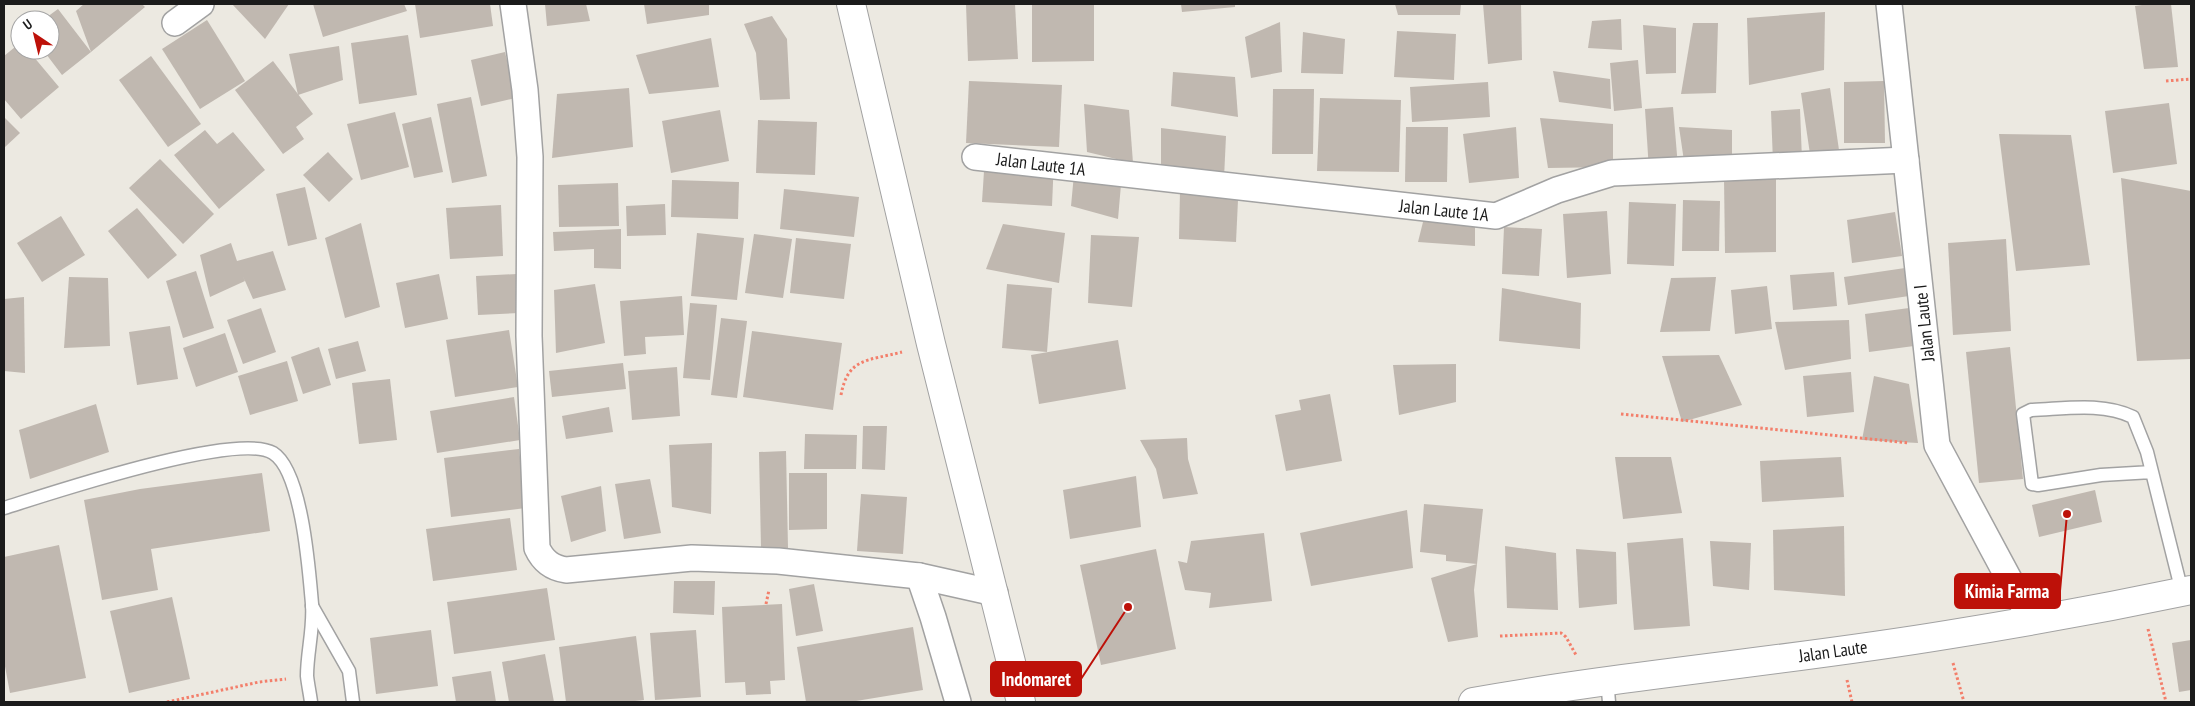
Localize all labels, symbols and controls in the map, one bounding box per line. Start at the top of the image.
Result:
north arrow [10,10,60,60]
text: U [19,15,36,34]
street label: Jalan Laute 1A [994,147,1087,181]
street label: Jalan Laute 1A [1397,194,1490,226]
street label: Jalan Laute I [1909,283,1940,364]
callout: Kimia Farma [1955,574,2060,608]
text: Kimia Farma [1965,579,2049,603]
street label: Jalan Laute [1796,635,1869,667]
callout: Indomaret [991,662,1081,696]
text: Indomaret [1001,667,1071,691]

